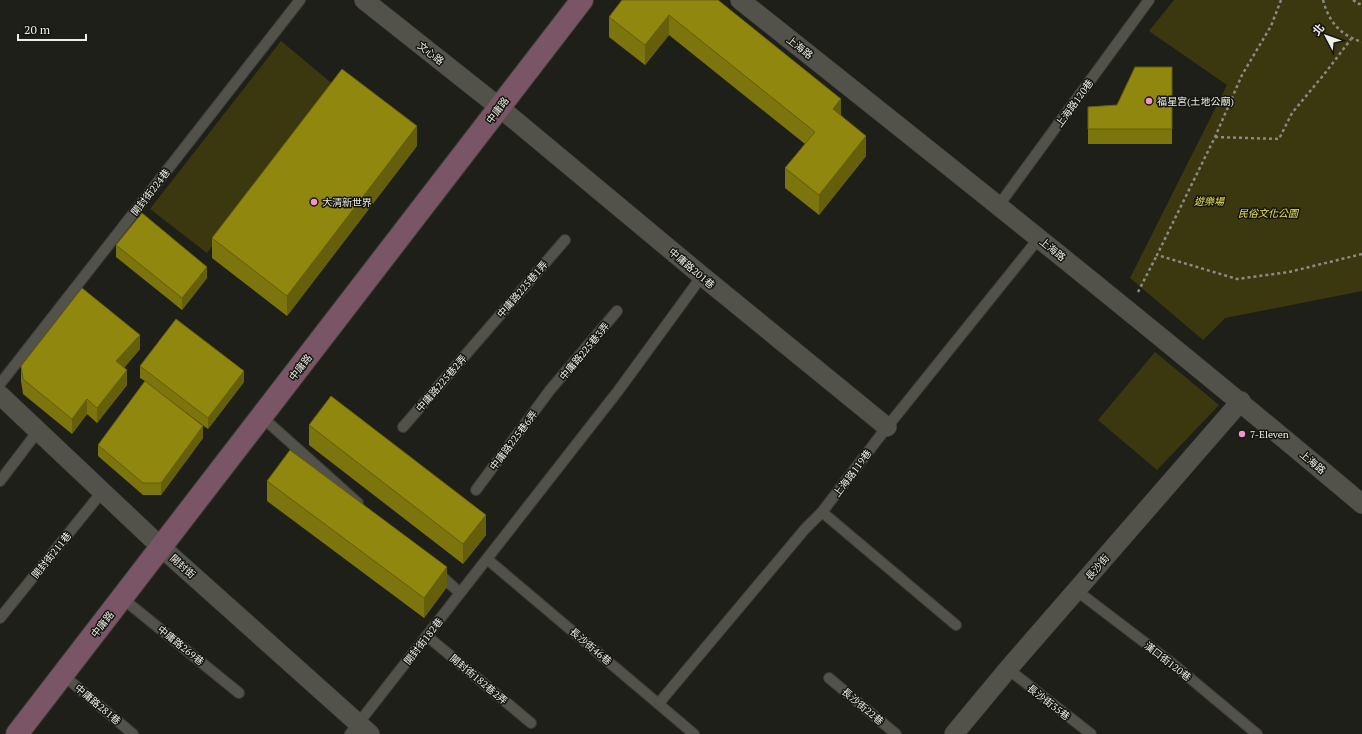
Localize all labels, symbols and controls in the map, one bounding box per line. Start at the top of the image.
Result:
scale bar [18,16,86,42]
north arrow [1306,16,1346,56]
text: 北 [1310,21,1327,38]
text: 20 m [24,22,51,37]
street label: 上海路 [784,33,816,62]
street label: 文心路 [415,39,447,68]
street label: 上海路120巷 [1053,77,1096,130]
street label: 中庸路 [483,94,512,126]
place label: 福星宮(土地公廟) [1157,95,1234,108]
marker: 福星宮(土地公廟) [1144,96,1154,106]
street label: 開封街224巷 [128,166,173,218]
park label: 遊樂場 [1194,195,1225,208]
place label: 大清新世界 [322,196,372,209]
marker: 大清新世界 [309,197,319,207]
park label: 民俗文化公園 [1238,207,1300,220]
street label: 上海路 [1037,235,1068,264]
street label: 中庸路201巷 [666,245,717,291]
street label: 中庸路225巷1弄 [494,258,551,321]
street label: 中庸路225巷3弄 [556,320,612,383]
street label: 中庸路 [286,351,315,383]
street label: 中庸路225巷2弄 [413,352,470,415]
street label: 中庸路225巷6弄 [487,408,540,473]
place label: 7-Eleven [1250,428,1289,441]
marker: 7-Eleven [1237,429,1247,439]
street label: 上海路119巷 [830,447,874,500]
street label: 上海路 [1297,448,1328,477]
street label: 開封街211巷 [29,529,74,581]
street label: 開封街 [167,552,198,581]
street label: 長沙街 [1083,552,1112,583]
street label: 中庸路 [88,608,117,640]
street label: 開封街182巷 [401,615,446,667]
street label: 中庸路269巷 [155,623,207,668]
street label: 長沙街46巷 [567,625,614,668]
street label: 漢口街120巷 [1142,639,1194,684]
street label: 開封街182巷2弄 [447,651,510,707]
street label: 中庸路281巷 [72,681,123,727]
street label: 長沙街35巷 [1025,682,1073,723]
street label: 長沙街22巷 [839,685,886,728]

